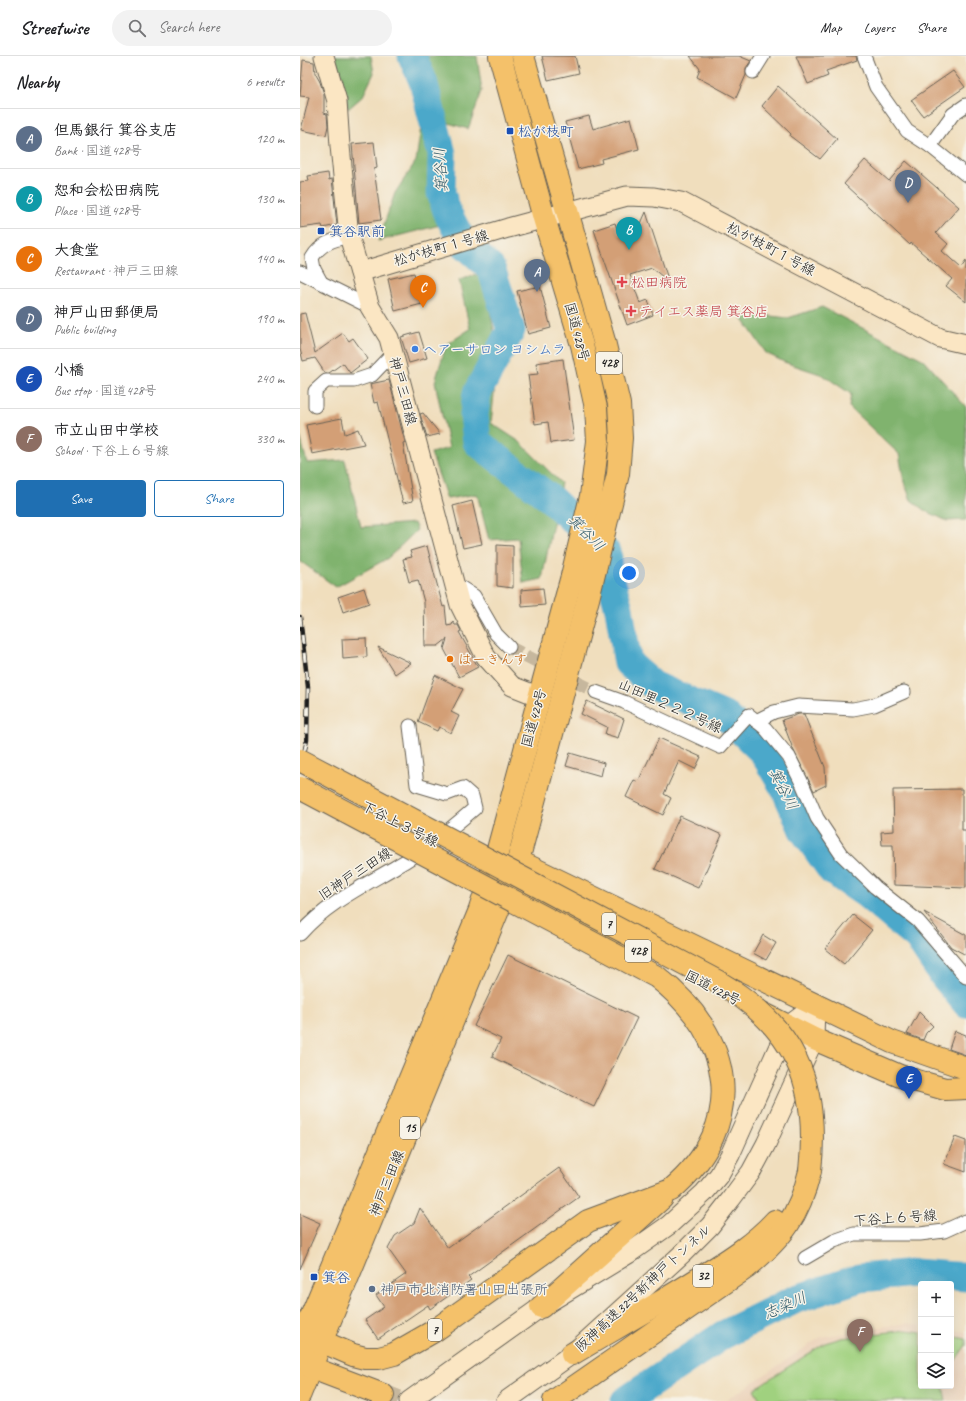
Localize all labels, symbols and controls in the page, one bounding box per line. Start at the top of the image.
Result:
search box [112,10,392,46]
text: Streetwise [20,16,88,40]
icon: search [126,17,148,39]
text: Search here [158,18,220,37]
text: Map [820,19,842,36]
text: Layers [864,19,895,36]
text: Share [917,19,946,36]
text: Nearby [16,72,59,93]
text: 6 results [246,74,284,90]
text: 但馬銀行 箕谷支店 [54,121,178,140]
place label: 松が枝町 [518,123,574,140]
marker: 松が枝町 [505,126,515,136]
text: A [26,131,32,147]
text: 120 m [256,131,284,147]
text: Bank · 国道428号 [54,143,142,159]
water label: 箕谷川 [430,147,452,193]
pin: D [895,170,921,203]
text: 恕和会松田病院 [54,181,159,200]
text: B [26,191,32,207]
text: 130 m [256,191,284,207]
text: Place · 国道428号 [54,203,142,219]
pin: B [616,217,642,250]
street label: 松が枝町１号線 [724,218,818,280]
place label: 箕谷駅前 [329,223,385,240]
marker: 箕谷駅前 [316,226,326,236]
street label: 松が枝町１号線 [392,226,490,270]
text: 大食堂 [54,241,99,260]
text: C [26,251,32,267]
text: 140 m [256,251,284,267]
pin: A [524,259,550,292]
text: Restaurant · 神戸三田線 [54,263,178,279]
place label: 松田病院 [631,274,687,291]
pin: C [410,275,436,308]
marker: 松田病院 [616,276,628,288]
street label: 国道428号 [561,300,593,364]
text: 神戸山田郵便局 [54,303,159,322]
place label: テイエス薬局 箕谷店 [639,303,768,320]
marker: テイエス薬局 箕谷店 [626,306,636,316]
text: D [25,311,33,327]
text: 190 m [256,311,284,327]
text: Public building [54,322,116,338]
place label: ヘアーサロン ヨシムラ [423,341,566,358]
marker: ヘアーサロン ヨシムラ [410,344,420,354]
road number: 428 [596,352,622,374]
street label: 神戸三田線 [386,355,420,427]
text: 小橋 [54,361,84,380]
text: E [26,371,32,387]
text: 240 m [256,371,284,387]
text: Bus stop · 国道428号 [54,383,157,399]
text: 市立山田中学校 [54,421,159,440]
text: F [26,431,32,447]
text: 330 m [256,431,284,447]
text: School · 下谷上６号線 [54,443,169,459]
button: Save [16,480,146,517]
button: Share [154,480,284,517]
water label: 箕谷川 [563,510,609,556]
your location [619,563,639,583]
place label: はーきんす [458,651,527,668]
marker: はーきんす [445,654,455,664]
street label: 山田里２２２号線 [615,675,725,737]
street label: 国道428号 [518,686,550,750]
water label: 箕谷川 [764,765,802,813]
street label: 下谷上３号線 [359,797,441,851]
street label: 旧神戸三田線 [315,844,395,904]
road number: 7 [602,913,616,935]
road number: 428 [625,940,651,962]
street label: 国道428号 [682,967,744,1009]
pin: E [896,1066,922,1099]
road number: 15 [400,1117,420,1139]
street label: 神戸三田線 [366,1147,408,1219]
street label: 下谷上６号線 [853,1207,937,1229]
street label: 阪神高速32号新神戸トンネル [572,1221,714,1355]
road number: 32 [693,1265,713,1287]
place label: 箕谷 [322,1269,350,1286]
marker: 箕谷 [309,1272,319,1282]
place label: 神戸市北消防署山田出張所 [380,1281,548,1298]
map controls [918,1281,954,1389]
button: + [918,1281,954,1317]
marker: 神戸市北消防署山田出張所 [367,1284,377,1294]
water label: 志染川 [761,1288,809,1324]
button: − [918,1317,954,1353]
road number: 7 [428,1319,442,1341]
pin: F [847,1319,873,1352]
button: layers [918,1353,954,1389]

